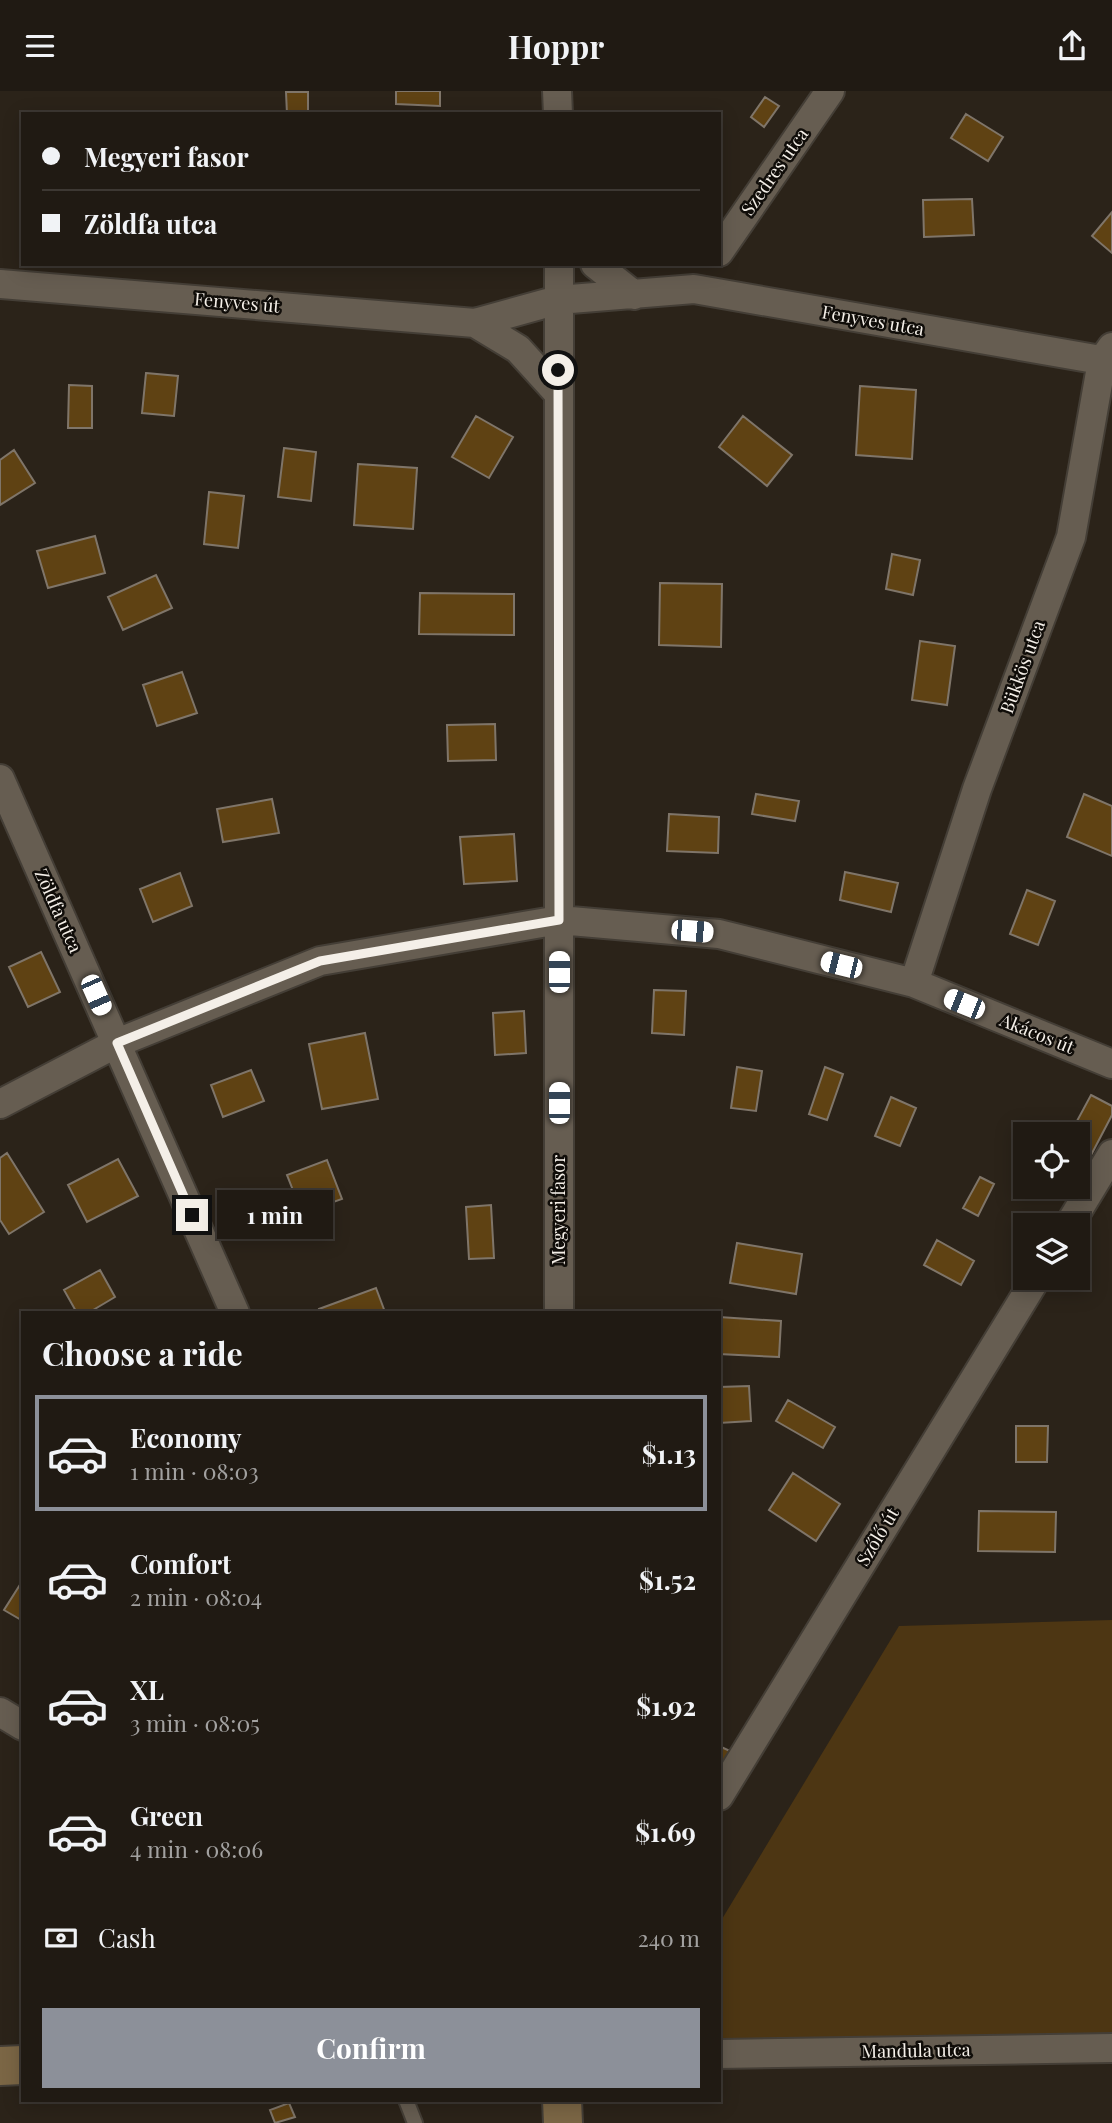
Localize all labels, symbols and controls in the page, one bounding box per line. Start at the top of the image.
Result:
text: Hoppr [508,24,604,67]
icon: menu [21,27,59,65]
icon: share [1053,27,1091,65]
street label: Szedres utca [735,123,813,220]
text: Megyeri fasor [84,139,249,174]
text: Zöldfa utca [84,206,217,241]
street label: Fenyves út [193,286,281,318]
street label: Fenyves utca [820,299,926,341]
route start [542,354,574,386]
street label: Bükkös utca [994,617,1050,717]
street label: Zöldfa utca [30,865,88,956]
car [671,919,714,943]
car [819,950,864,980]
car [549,951,570,993]
car [78,972,115,1018]
car [941,986,988,1022]
street label: Akácos út [996,1007,1079,1059]
car [549,1082,570,1124]
map controls [1013,1122,1090,1290]
button: locate [1013,1122,1090,1199]
street label: Megyeri fasor [546,1155,570,1265]
callout: 1 min [216,1191,332,1239]
route end [176,1199,208,1231]
text: 1 min [247,1199,303,1230]
button: layers [1013,1213,1090,1290]
text: Choose a ride [42,1331,243,1374]
text: Economy [130,1420,241,1455]
icon: car [46,1422,109,1485]
text: $1.13 [642,1436,696,1471]
text: 1 min · 08:03 [130,1455,259,1486]
street label: Szőlő út [850,1502,904,1570]
text: Comfort [130,1546,231,1581]
icon: car [46,1548,109,1611]
text: $1.52 [639,1562,696,1597]
text: 2 min · 08:04 [130,1581,262,1612]
text: XL [130,1672,164,1707]
icon: car [46,1674,109,1737]
text: $1.92 [636,1688,696,1723]
text: 3 min · 08:05 [130,1707,260,1738]
text: Green [130,1798,203,1833]
icon: car [46,1800,109,1863]
text: $1.69 [635,1814,696,1849]
text: 4 min · 08:06 [130,1833,263,1864]
icon: cash [42,1919,80,1957]
text: Cash [98,1920,156,1955]
text: 240 m [638,1922,700,1953]
button: Confirm [42,2008,700,2088]
street label: Mandula utca [861,2037,971,2063]

